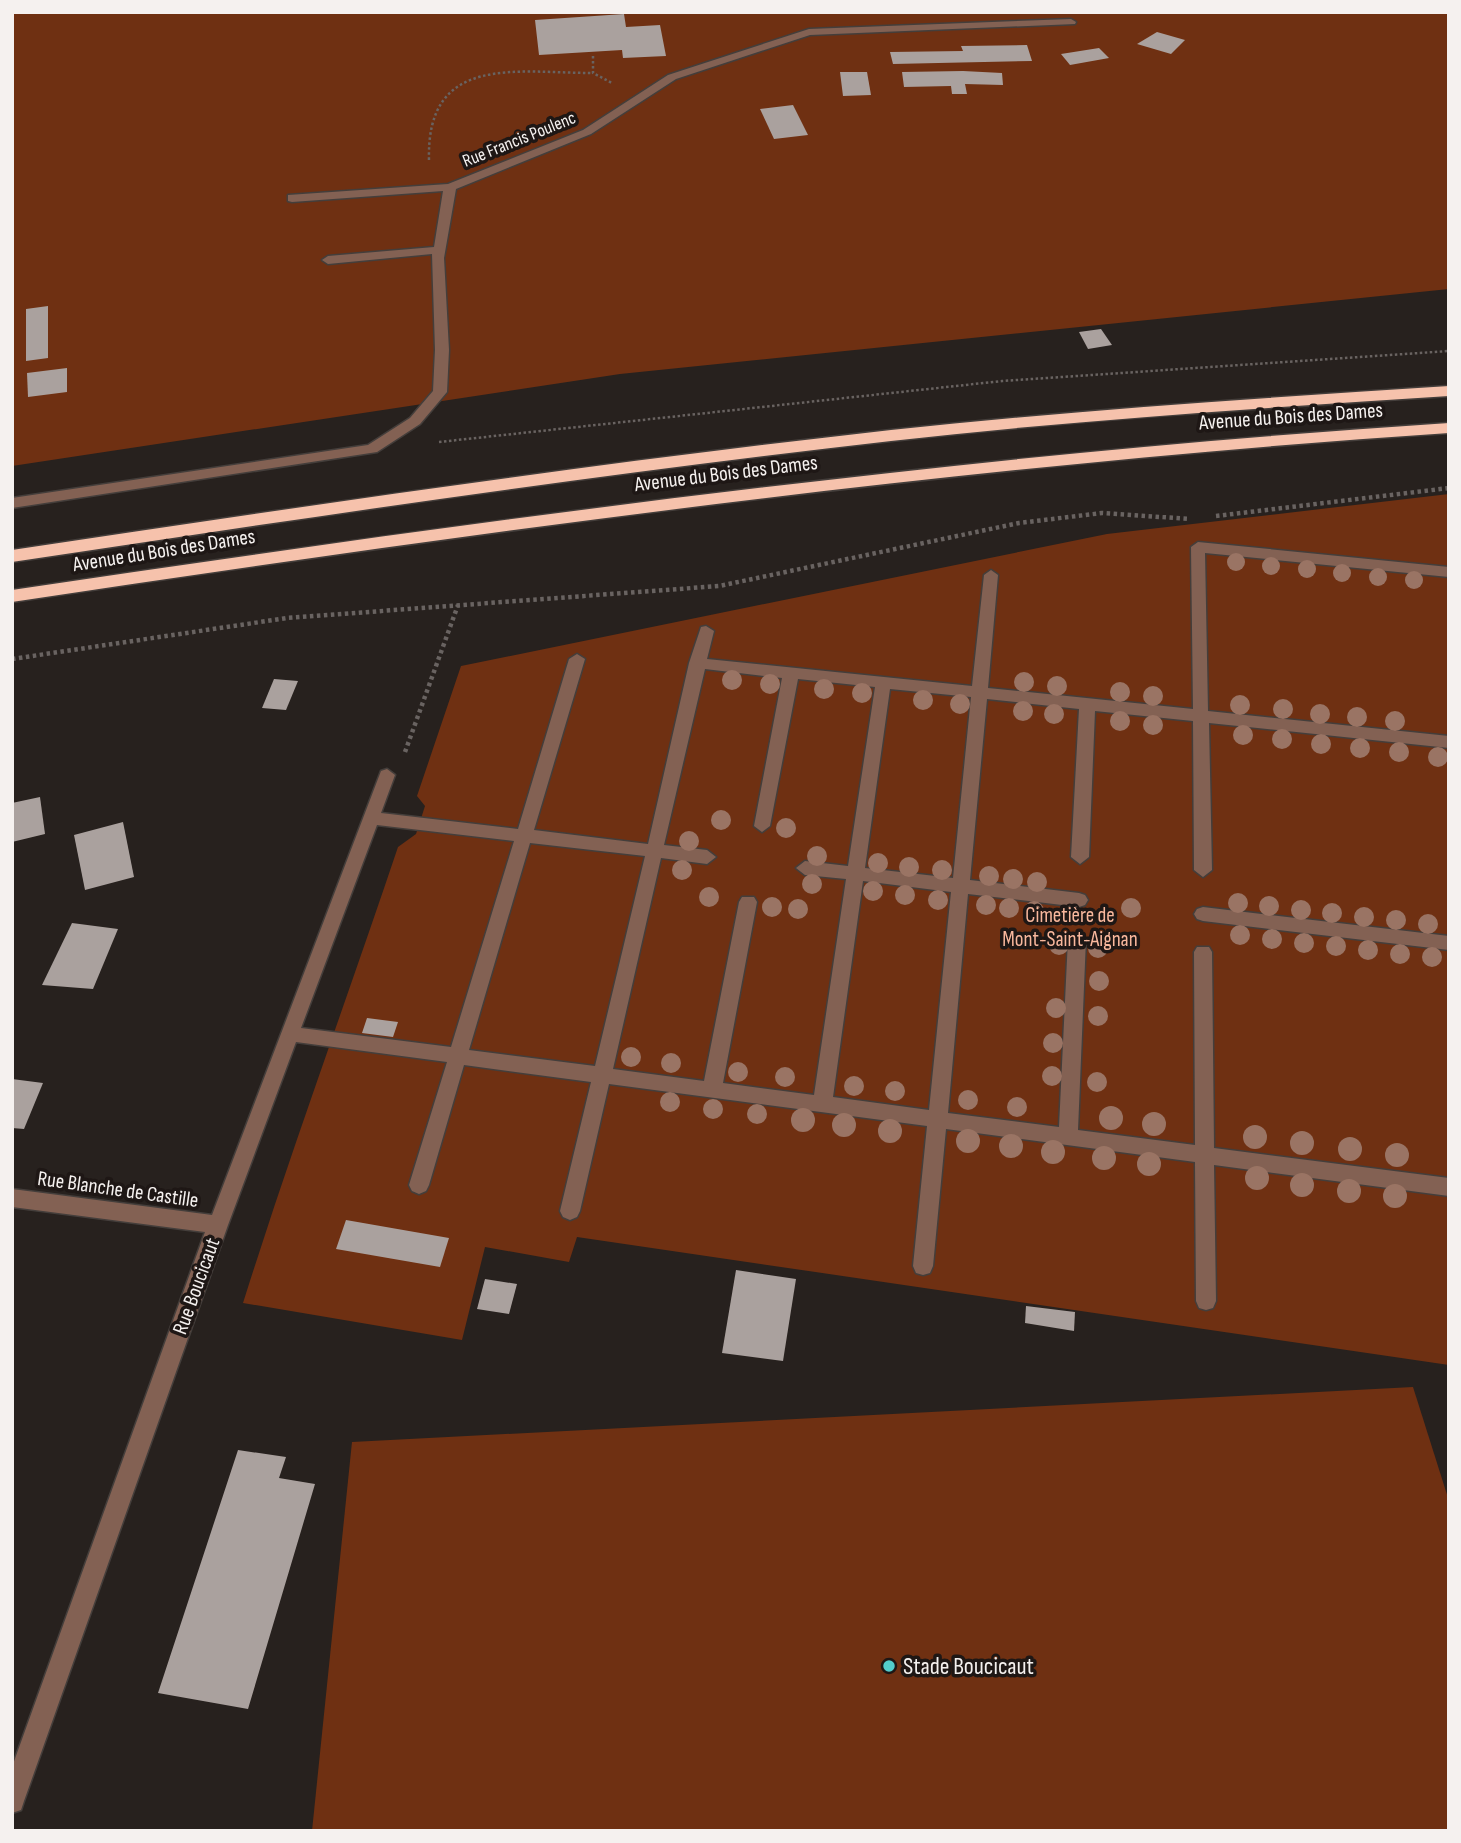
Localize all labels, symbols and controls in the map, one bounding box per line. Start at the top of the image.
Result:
street label: Rue Francis Poulenc [460,107,579,172]
street label: Avenue du Bois des Dames [1197,398,1384,435]
street label: Avenue du Bois des Dames [632,450,819,497]
street label: Avenue du Bois des Dames [70,524,257,577]
park label: Cimetière de Mont-Saint-Aignan [1002,903,1138,952]
street label: Rue Blanche de Castille [36,1166,200,1213]
street label: Rue Boucicaut [167,1235,225,1338]
place label: Stade Boucicaut [903,1652,1034,1681]
marker: Stade Boucicaut [881,1658,897,1674]

